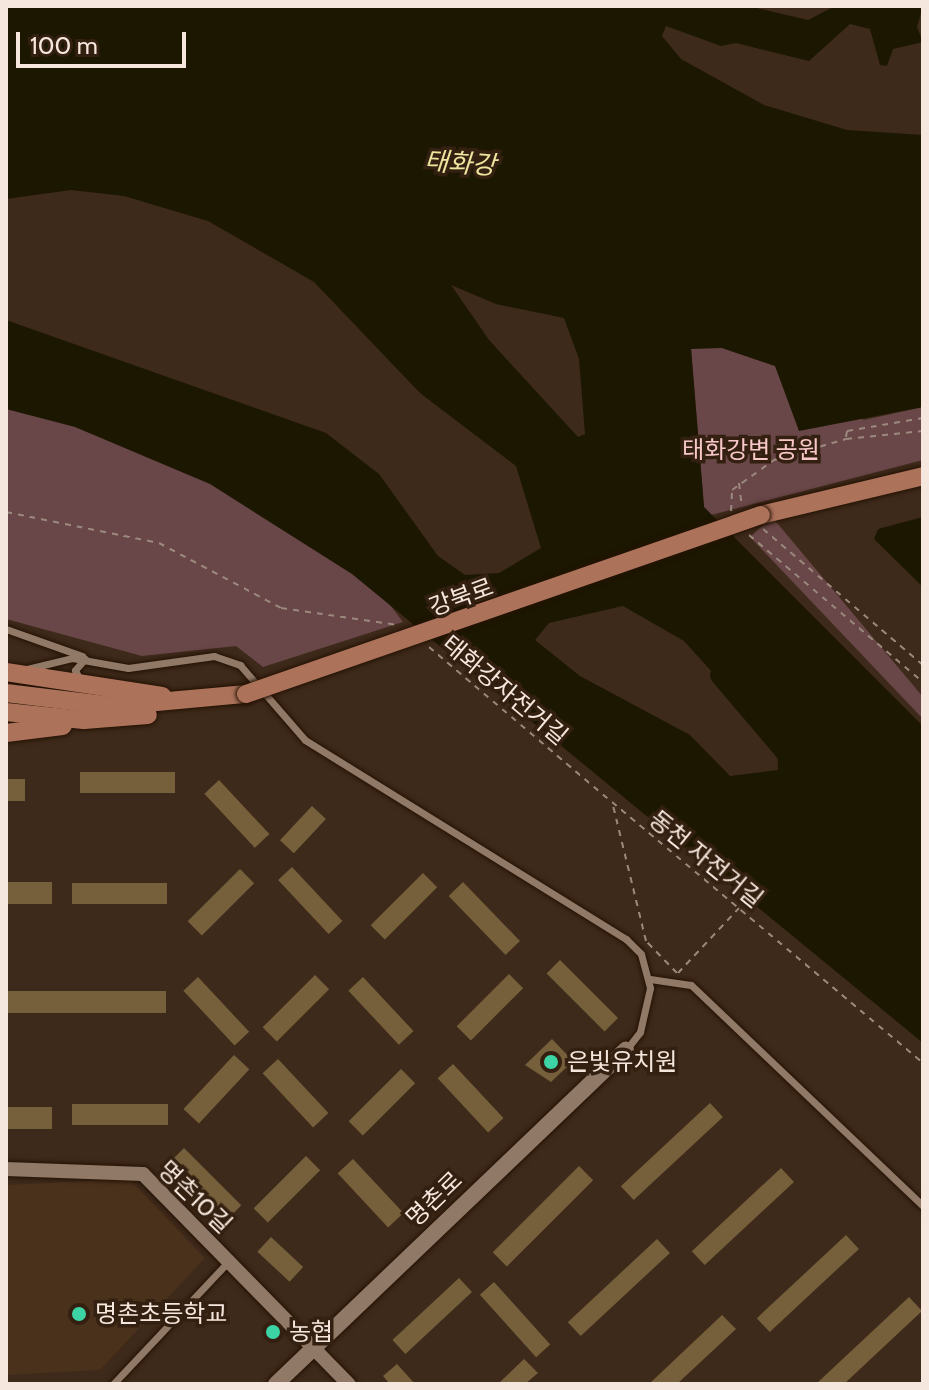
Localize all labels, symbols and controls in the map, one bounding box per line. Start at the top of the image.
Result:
scale bar [20,16,190,66]
text: 100 m [30,31,98,60]
water label: 태화강 [423,146,497,182]
park label: 태화강변 공원 [682,436,820,464]
street label: 강북로 [425,572,497,622]
street label: 태화강자전거길 [437,629,573,751]
street label: 동천 자전거길 [643,804,769,914]
place label: 은빛유치원 [567,1048,677,1076]
marker: 은빛유치원 [542,1053,560,1071]
street label: 명촌10길 [152,1155,238,1239]
street label: 명촌로 [400,1166,468,1232]
place label: 명촌초등학교 [95,1300,227,1328]
marker: 명촌초등학교 [70,1305,88,1323]
place label: 농협 [289,1318,333,1346]
marker: 농협 [264,1323,282,1341]

